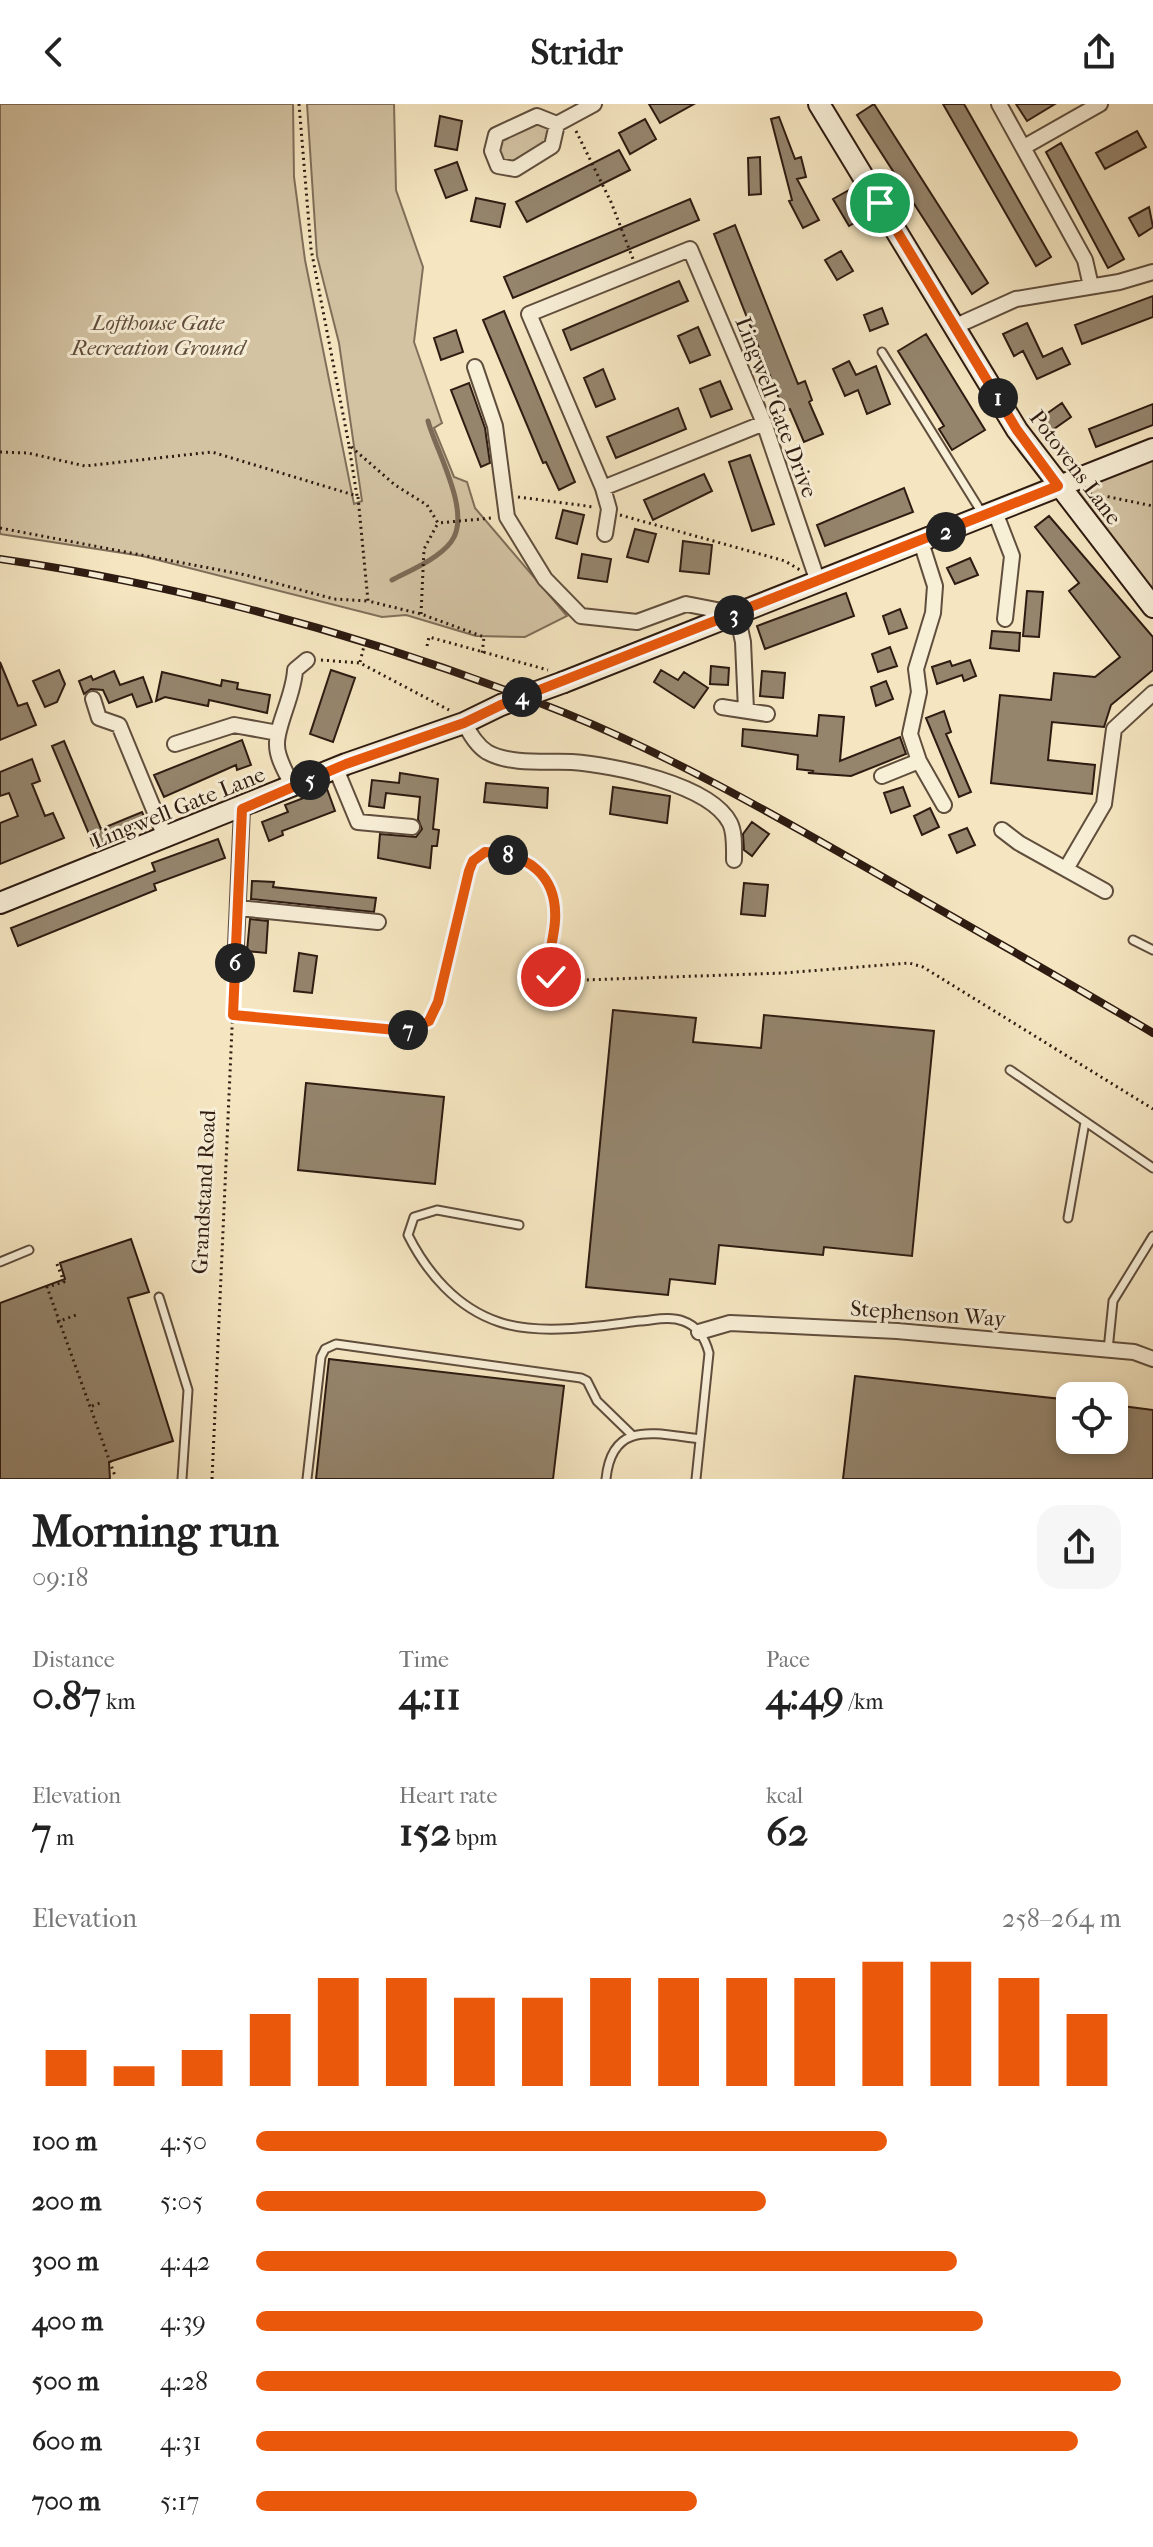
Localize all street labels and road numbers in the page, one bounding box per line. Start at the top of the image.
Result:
street label: Lingwell Gate Drive [730,313,823,501]
street label: Potovens Lane [1024,405,1127,530]
street label: Lingwell Gate Lane [88,761,269,855]
street label: Grandstand Road [187,1108,221,1275]
street label: Stephenson Way [849,1296,1008,1332]

